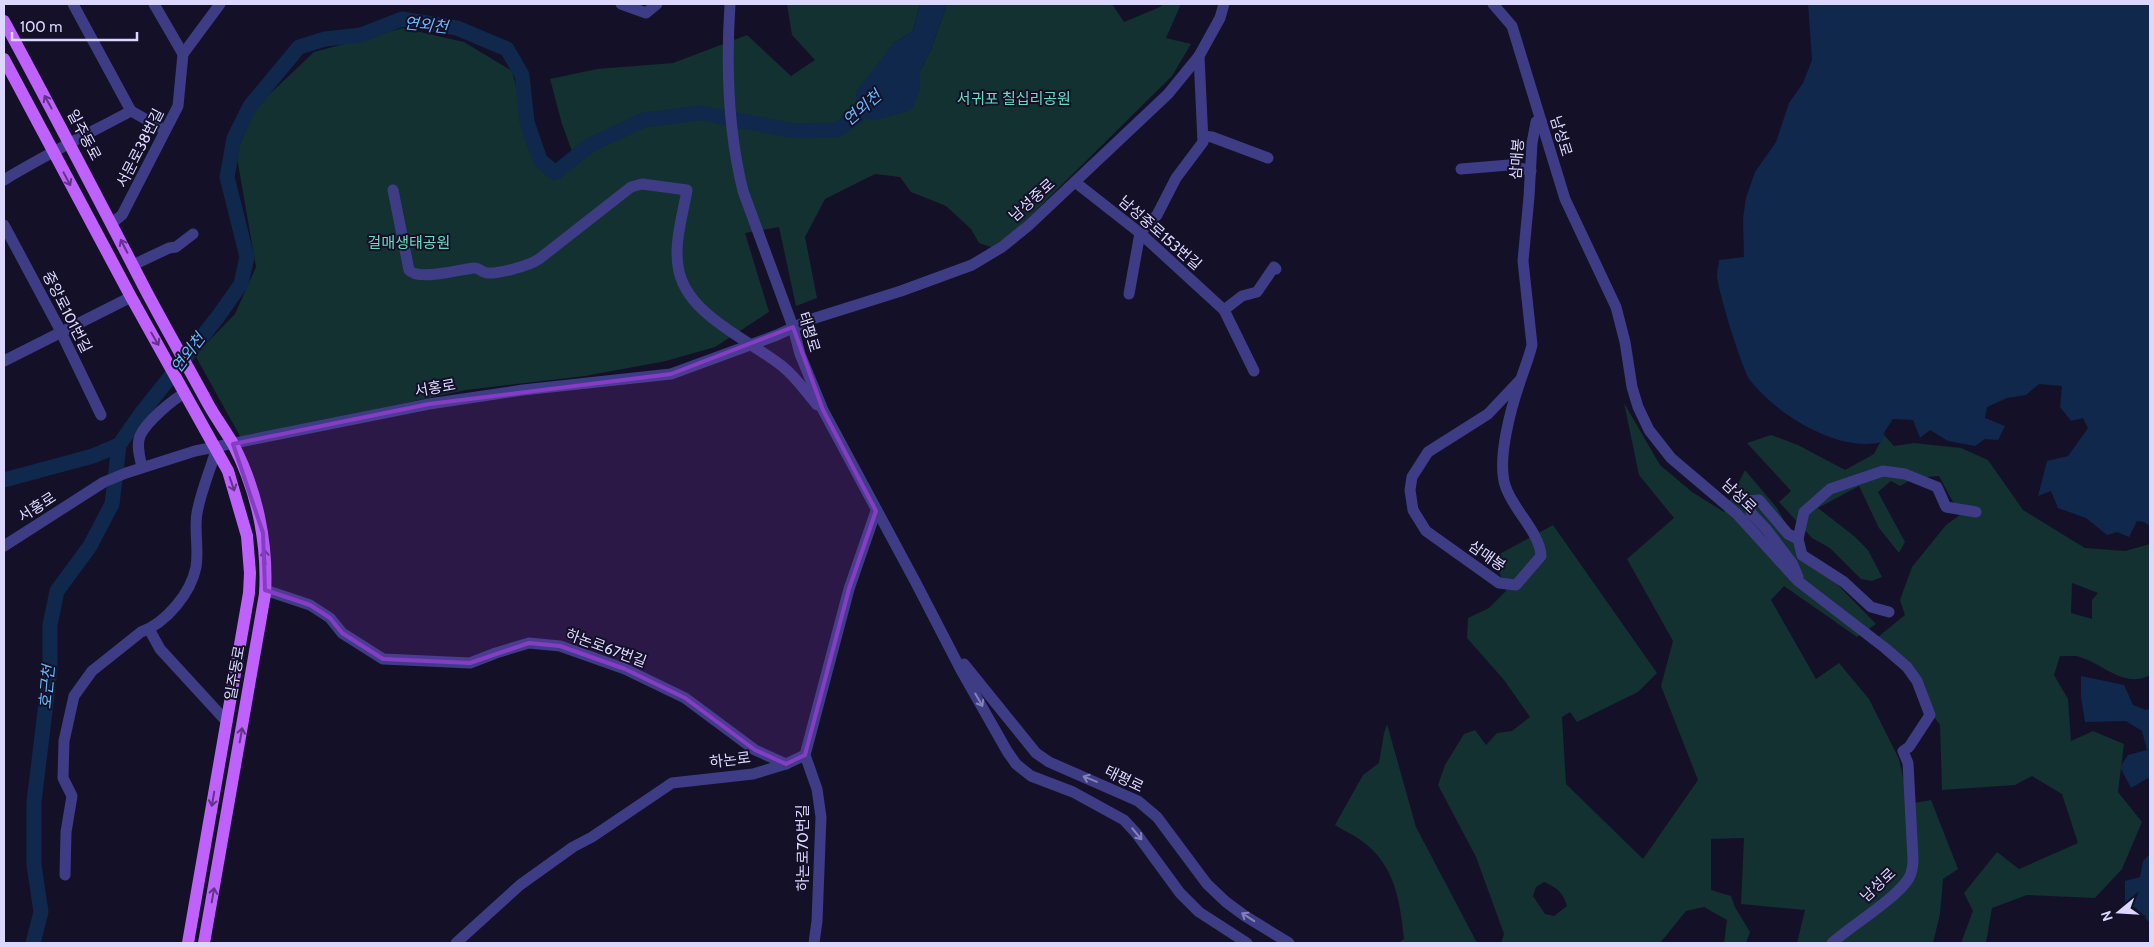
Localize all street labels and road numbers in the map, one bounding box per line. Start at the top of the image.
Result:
street label: 일주동로 [63,106,105,164]
street label: 서문로38번길 [112,106,168,190]
street label: 남성로 [1546,114,1576,158]
street label: 삼매봉 [1507,138,1527,180]
street label: 남성중로 [1005,175,1059,225]
street label: 남성중로153번길 [1115,192,1205,274]
street label: 중앙로101번길 [39,268,95,356]
street label: 태평로 [794,310,824,354]
street label: 서홍로 [413,376,457,400]
street label: 남성로 [1718,475,1760,517]
street label: 서홍로 [15,488,59,526]
street label: 삼매봉 [1465,537,1509,575]
street label: 하논로67번길 [563,625,649,671]
street label: 일주동로 [221,644,249,702]
street label: 하논로 [708,749,752,771]
street label: 태평로 [1101,762,1147,796]
street label: 하논로70번길 [794,805,812,891]
street label: 남성로 [1857,864,1899,906]

